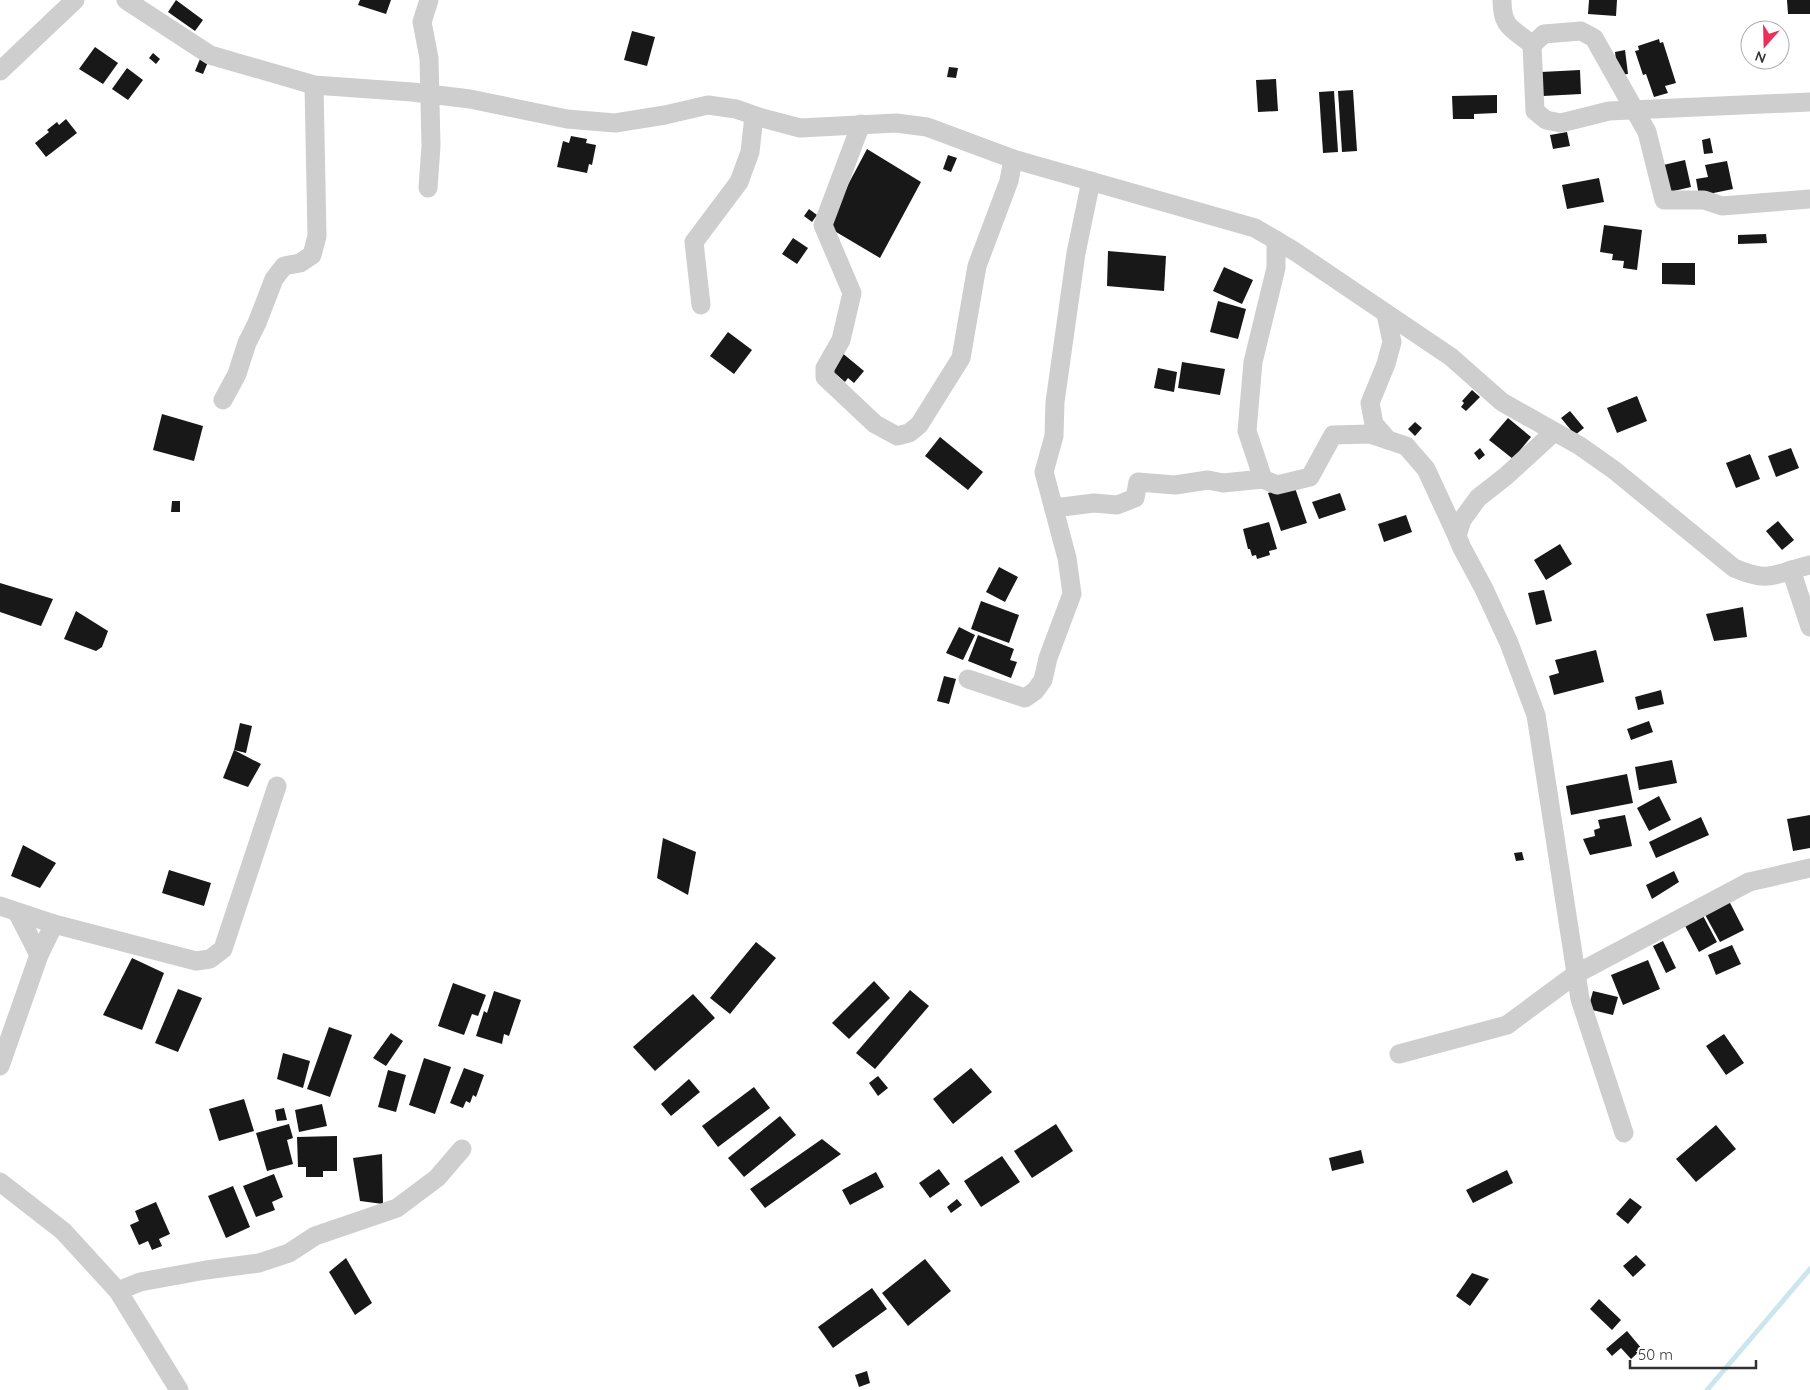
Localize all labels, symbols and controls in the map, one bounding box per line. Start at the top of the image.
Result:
north arrow [1740,20,1790,70]
text: N [1753,47,1768,67]
scale bar [1630,1338,1756,1370]
text: 50 m [1638,1345,1673,1364]

